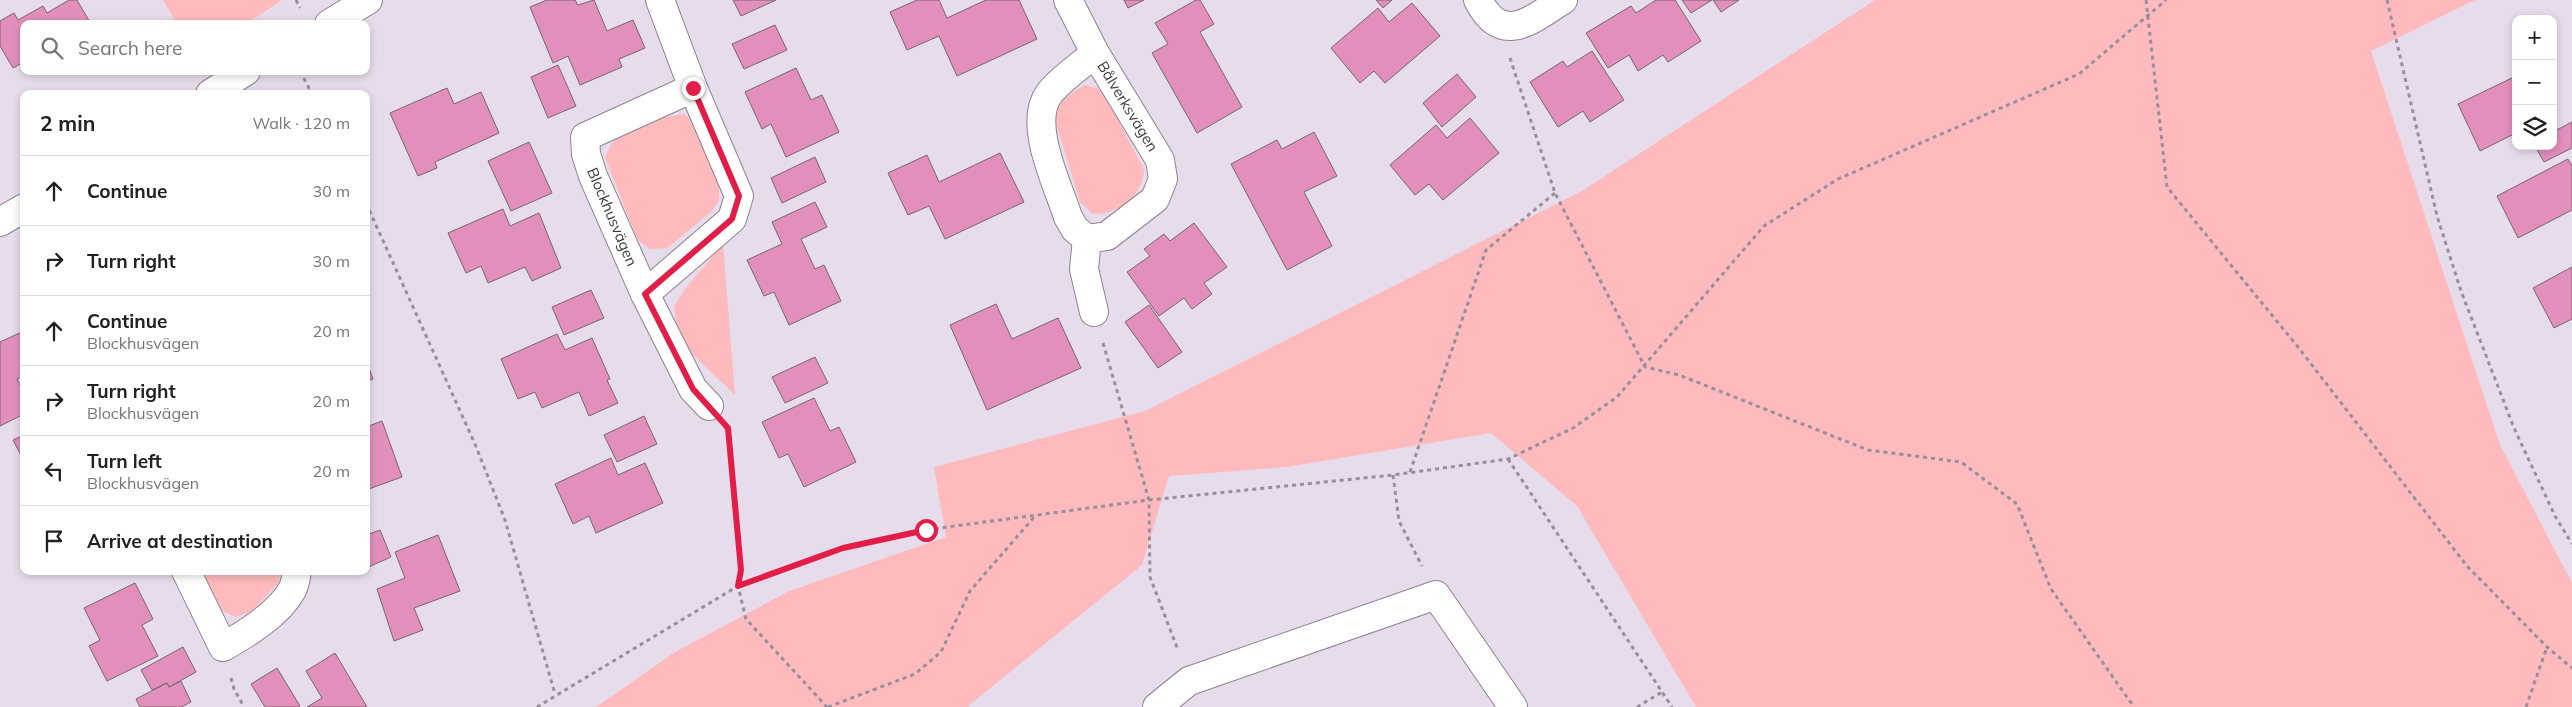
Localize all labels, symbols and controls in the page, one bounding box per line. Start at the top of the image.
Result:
map controls [2512,15,2557,150]
button: + [2512,15,2557,60]
search box [20,20,370,75]
icon: search [38,34,66,62]
text: Search here [78,36,182,60]
street label: Bålverksvägen [1093,58,1163,155]
button: − [2512,60,2557,105]
route end [682,77,705,100]
button: layers [2512,105,2557,150]
text: 2 min [40,110,95,136]
text: Walk · 120 m [252,113,350,133]
street label: Blockhusvägen [583,165,642,269]
icon: ahead [40,177,68,205]
text: Continue [87,179,167,203]
text: 30 m [313,181,350,201]
icon: right [40,247,68,275]
text: Turn right [87,249,176,273]
text: 30 m [313,251,350,271]
text: Continue [87,309,167,333]
icon: ahead [40,317,68,345]
text: 20 m [313,321,350,341]
text: Blockhusvägen [87,333,199,353]
text: Turn right [87,379,176,403]
icon: right [40,387,68,415]
text: 20 m [313,391,350,411]
text: Blockhusvägen [87,403,199,423]
text: Turn left [87,449,162,473]
icon: left [40,457,68,485]
text: 20 m [313,461,350,481]
text: Blockhusvägen [87,473,199,493]
route start [915,519,938,542]
icon: arrive [40,527,68,555]
text: Arrive at destination [87,529,273,553]

